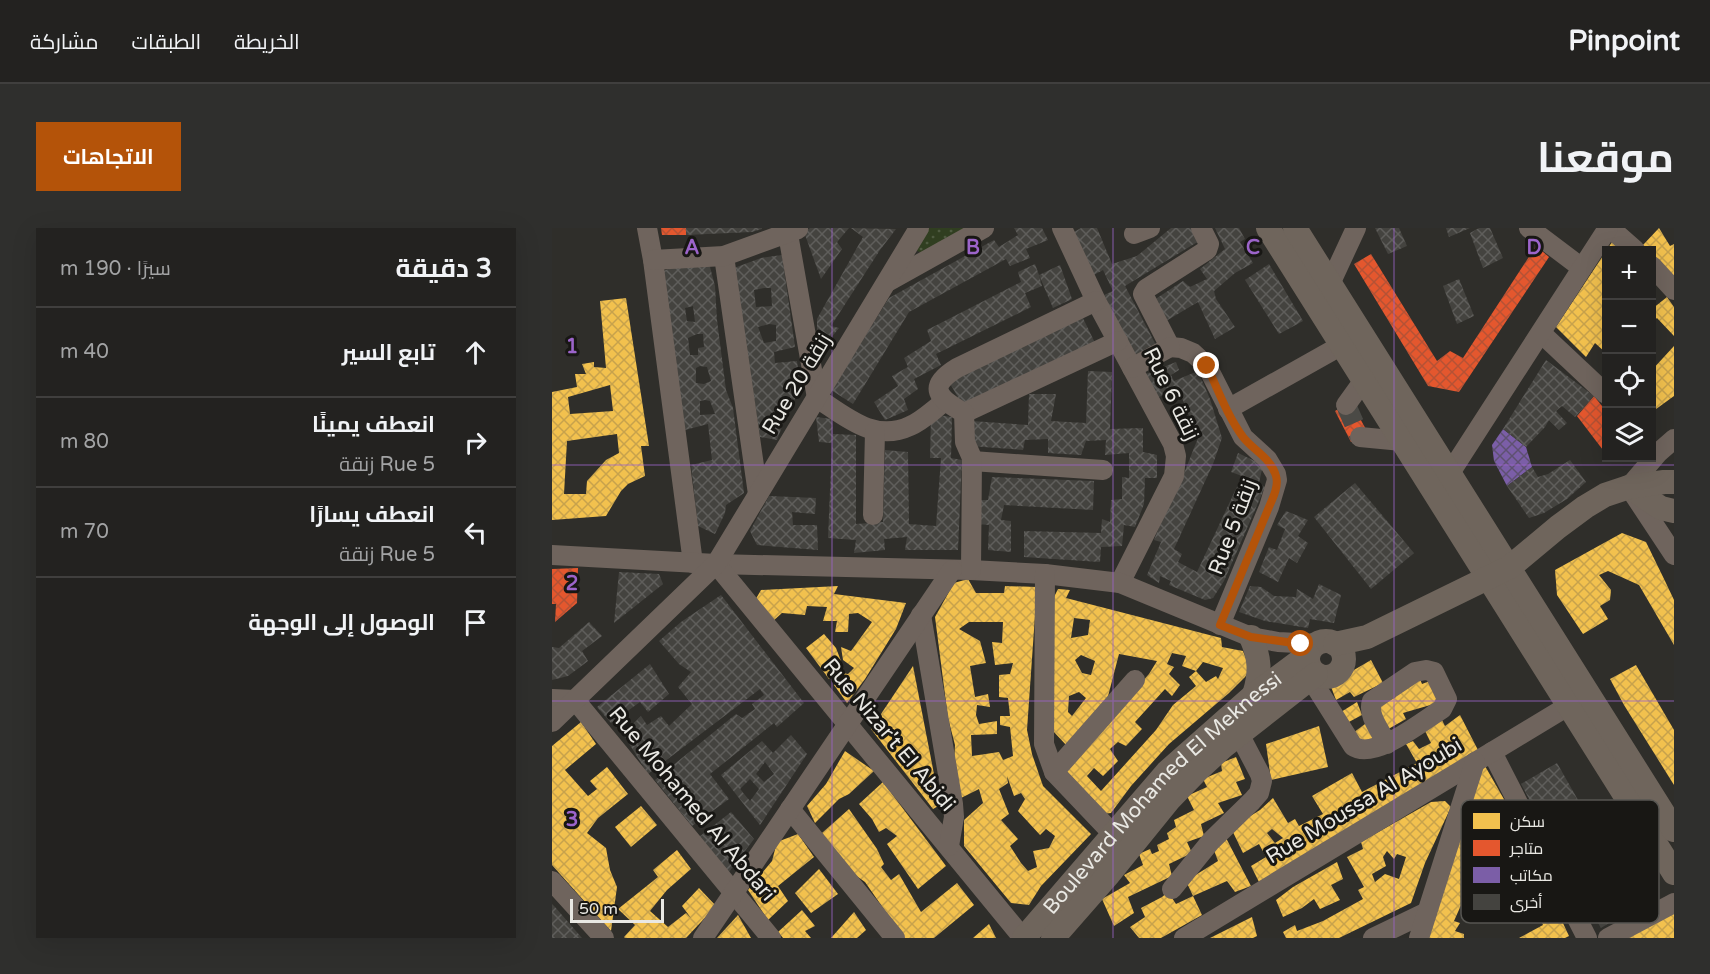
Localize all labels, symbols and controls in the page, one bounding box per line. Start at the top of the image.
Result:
text: Pinpoint [1568,24,1680,58]
text: مشاركة [30,30,99,55]
text: الطبقات [132,30,201,55]
text: الخريطة [234,30,300,55]
button: الاتجاهات [36,122,181,191]
text: موقعنا [1537,133,1674,184]
text: A [685,236,700,260]
text: B [966,236,980,260]
text: C [1246,236,1260,260]
text: D [1526,236,1542,260]
map controls [1602,246,1656,462]
button: + [1602,246,1656,300]
text: 3 دقيقة [395,253,492,284]
text: سيرًا · 190 m [60,257,171,281]
button: − [1602,300,1656,354]
street label: Rue 20 زنقة [757,329,837,439]
text: 1 [566,335,578,359]
icon: ahead [459,336,492,369]
text: 40 m [60,340,109,364]
text: تابع السير [342,340,435,366]
street label: Rue 6 زنقة [1138,343,1204,445]
route end [1193,352,1219,378]
button: locate [1602,354,1656,408]
button: layers [1602,408,1656,462]
text: انعطف يمينًا [312,412,435,438]
icon: right [459,426,492,459]
text: 80 m [60,430,109,454]
text: Rue 5 زنقة [339,453,435,477]
street label: Rue 5 زنقة [1203,476,1263,578]
text: انعطف يسارًا [309,502,435,528]
icon: left [459,516,492,549]
text: 70 m [60,520,109,544]
text: Rue 5 زنقة [339,543,435,567]
text: 2 [566,572,578,596]
icon: arrive [459,606,492,639]
text: الوصول إلى الوجهة [248,610,435,636]
route start [1287,630,1313,656]
street label: Rue Nizar't El Abidi [818,653,960,817]
street label: Boulevard Mohamed El Meknessi [1038,666,1287,919]
street label: Rue Mohamed Al Abdari [603,702,781,906]
street label: Rue Moussa Al Ayoubi [1261,733,1467,869]
legend [1461,800,1659,923]
text: 3 [566,808,578,832]
text: سكن [1510,812,1545,832]
text: متاجر [1509,839,1543,859]
text: مكاتب [1510,866,1553,886]
text: أخرى [1510,893,1542,913]
scale bar [570,896,664,924]
text: 50 m [579,899,618,919]

